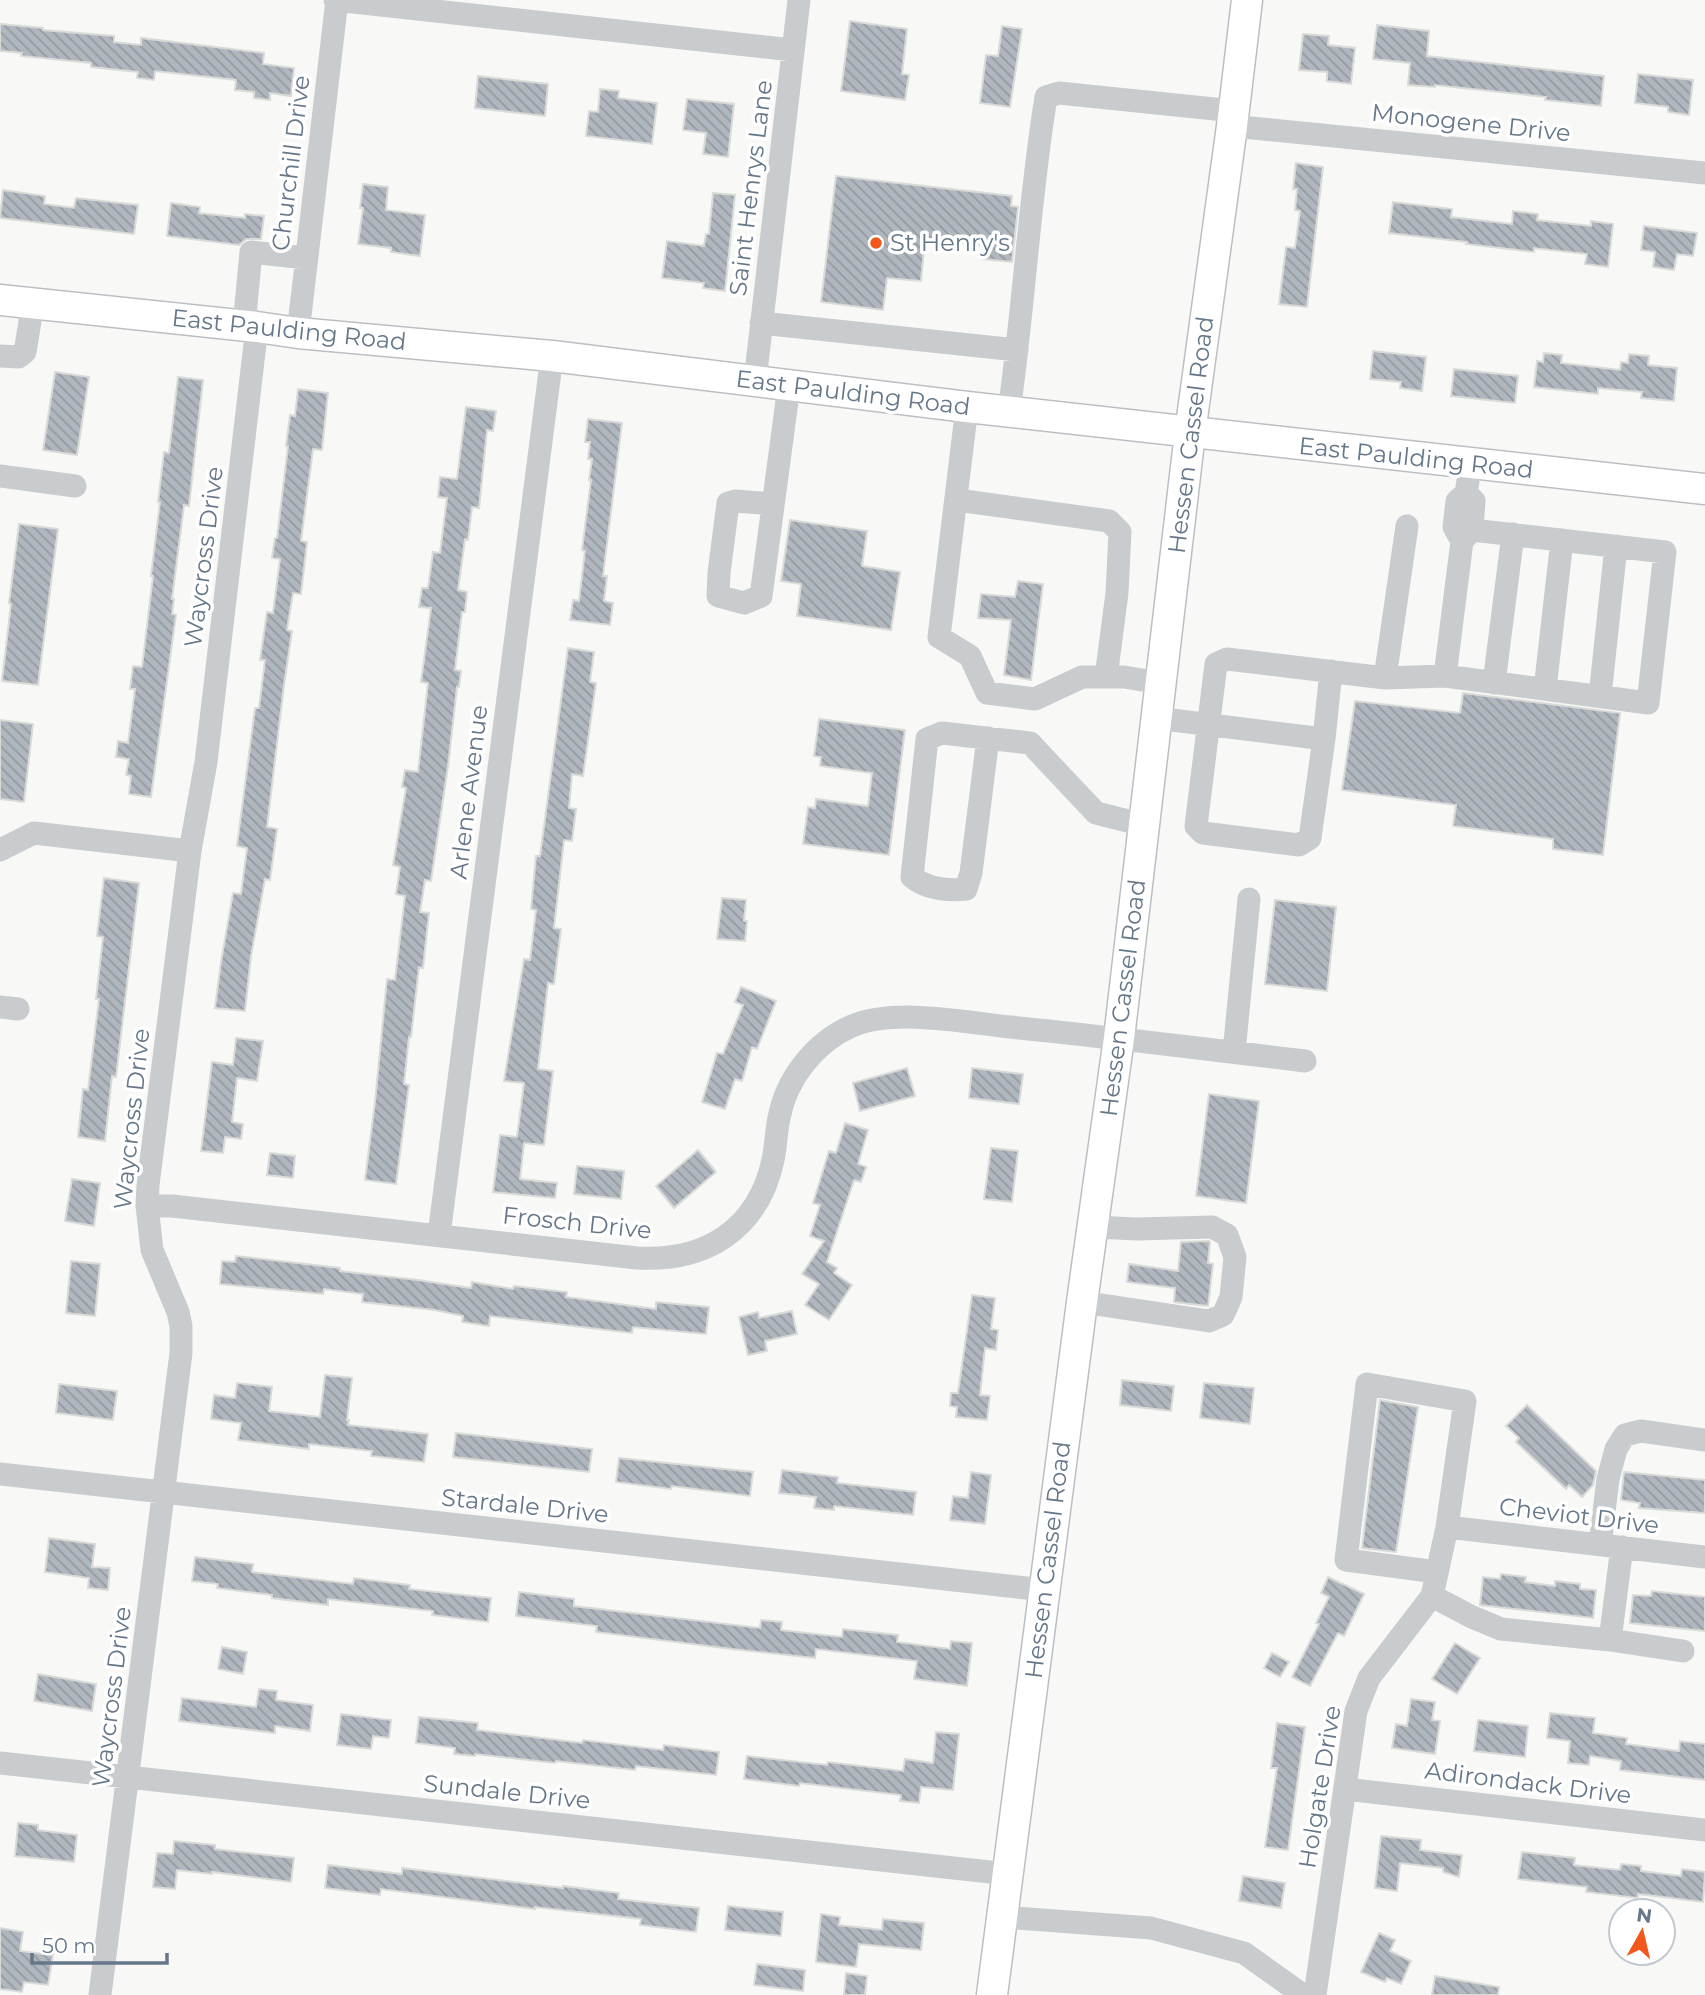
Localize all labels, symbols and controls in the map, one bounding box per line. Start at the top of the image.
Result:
street label: Churchill Drive [265,73,316,252]
street label: Saint Henrys Lane [723,78,778,298]
street label: Monogene Drive [1370,98,1572,147]
place label: St Henry's [890,228,1010,257]
marker: St Henry's [868,235,884,251]
street label: East Paulding Road [170,303,408,356]
street label: Hessen Cassel Road [1162,315,1219,555]
street label: East Paulding Road [734,364,972,421]
street label: East Paulding Road [1297,431,1535,484]
street label: Waycross Drive [178,465,229,649]
street label: Arlene Avenue [443,703,494,881]
street label: Hessen Cassel Road [1094,878,1151,1118]
street label: Waycross Drive [108,1027,155,1211]
street label: Frosch Drive [501,1200,653,1245]
street label: Hessen Cassel Road [1019,1440,1076,1680]
street label: Stardale Drive [440,1482,610,1529]
street label: Cheviot Drive [1497,1491,1661,1540]
street label: Waycross Drive [86,1605,137,1789]
street label: Holgate Drive [1292,1703,1347,1870]
street label: Adirondack Drive [1423,1755,1633,1810]
street label: Sundale Drive [422,1768,592,1815]
north arrow [1607,1897,1677,1967]
text: N [1635,1903,1654,1928]
scale bar [32,1922,166,1966]
text: 50 m [42,1933,96,1958]

